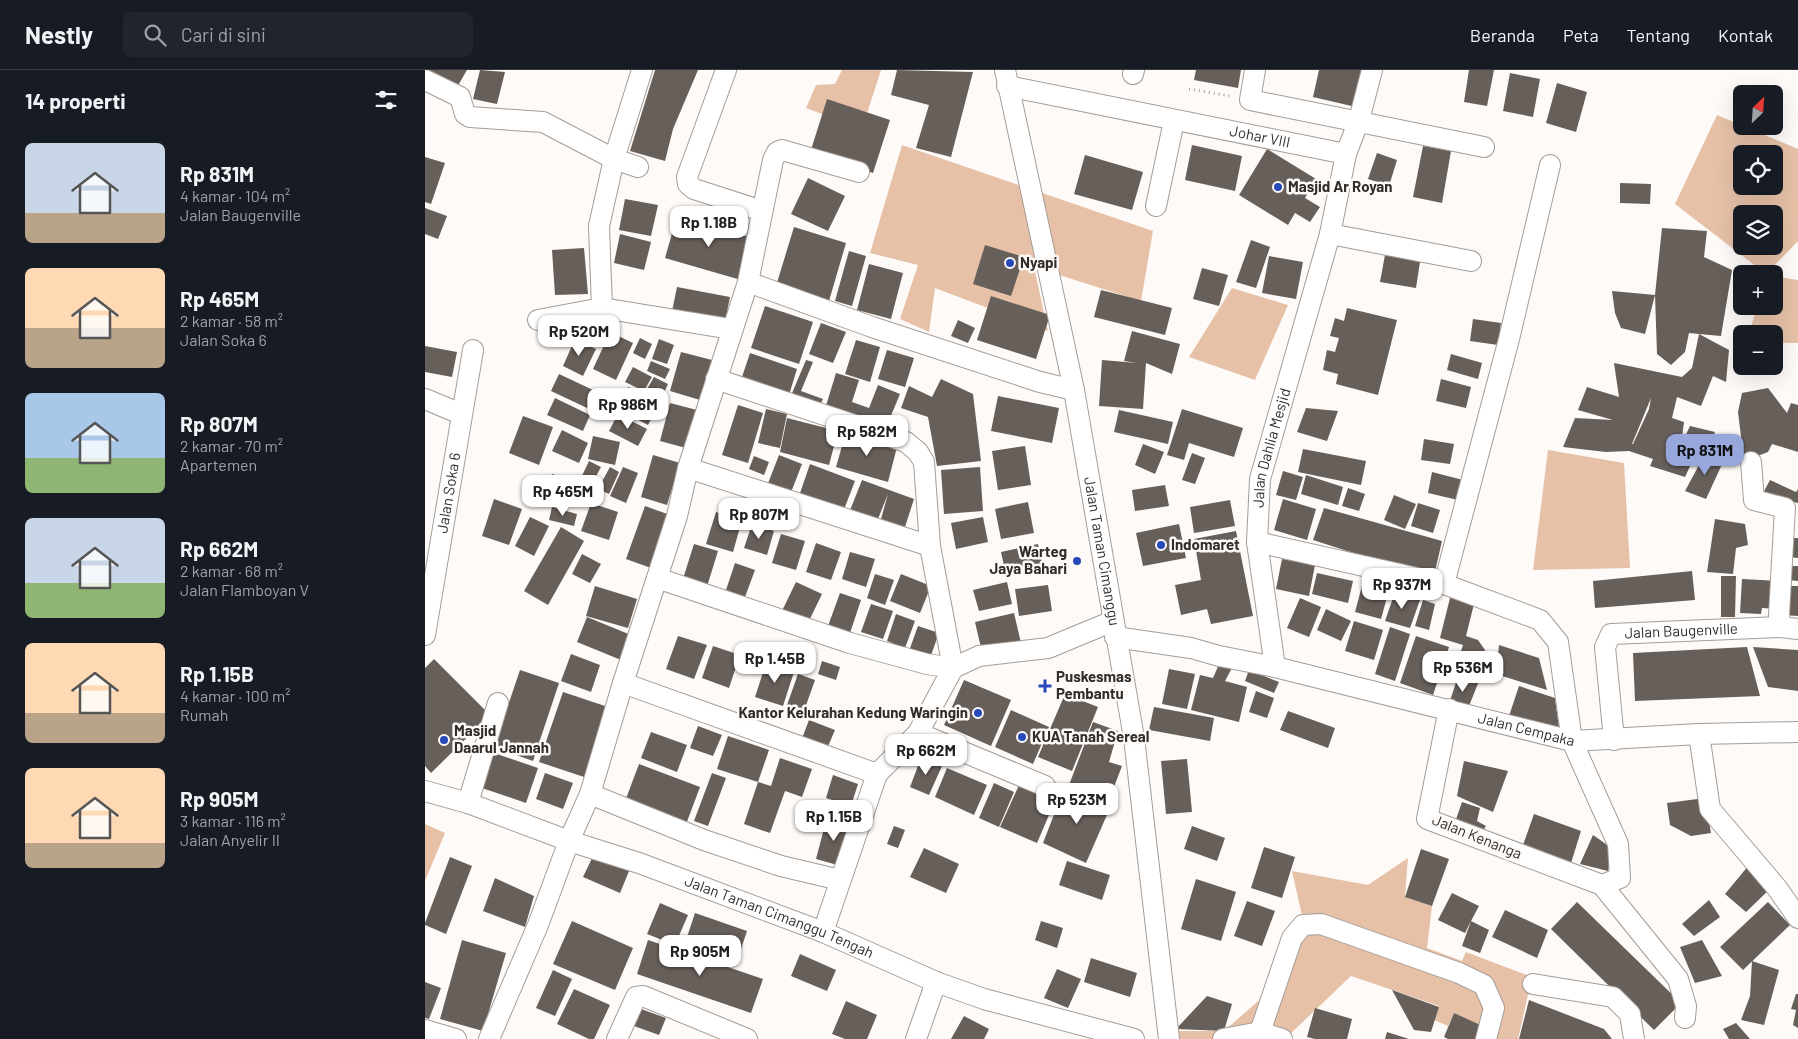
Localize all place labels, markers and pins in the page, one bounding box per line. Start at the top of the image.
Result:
place label: Masjid Ar Royan [1288,177,1392,195]
marker: Masjid Ar Royan [1272,181,1284,193]
pin: Rp 1.18B [657,206,761,248]
place label: Nyapi [1020,253,1058,271]
marker: Nyapi [1004,257,1016,269]
pin: Rp 520M [533,314,625,357]
pin: Rp 986M [582,388,674,430]
pin: Rp 582M [821,414,913,457]
pin: Rp 831M [1659,434,1751,476]
pin: Rp 465M [517,474,609,517]
pin: Rp 807M [713,498,805,540]
place label: Indomaret [1171,535,1240,553]
marker: Indomaret [1155,539,1167,551]
place label: Warteg Jaya Bahari [990,542,1067,577]
marker: Warteg Jaya Bahari [1071,555,1083,567]
pin: Rp 937M [1356,568,1448,610]
pin: Rp 1.45B [723,642,827,684]
pin: Rp 536M [1417,650,1509,693]
place label: Puskesmas Pembantu [1056,667,1132,702]
marker: Puskesmas Pembantu [1038,679,1052,693]
place label: Kantor Kelurahan Kedung Waringin [738,703,968,721]
marker: Kantor Kelurahan Kedung Waringin [972,707,984,719]
place label: Masjid Daarul Jannah [454,721,549,756]
place label: KUA Tanah Sereal [1032,727,1149,745]
marker: KUA Tanah Sereal [1016,731,1028,743]
marker: Masjid Daarul Jannah [438,734,450,746]
pin: Rp 662M [880,734,972,776]
pin: Rp 523M [1031,782,1123,825]
pin: Rp 1.15B [782,800,886,842]
pin: Rp 905M [654,934,746,977]

